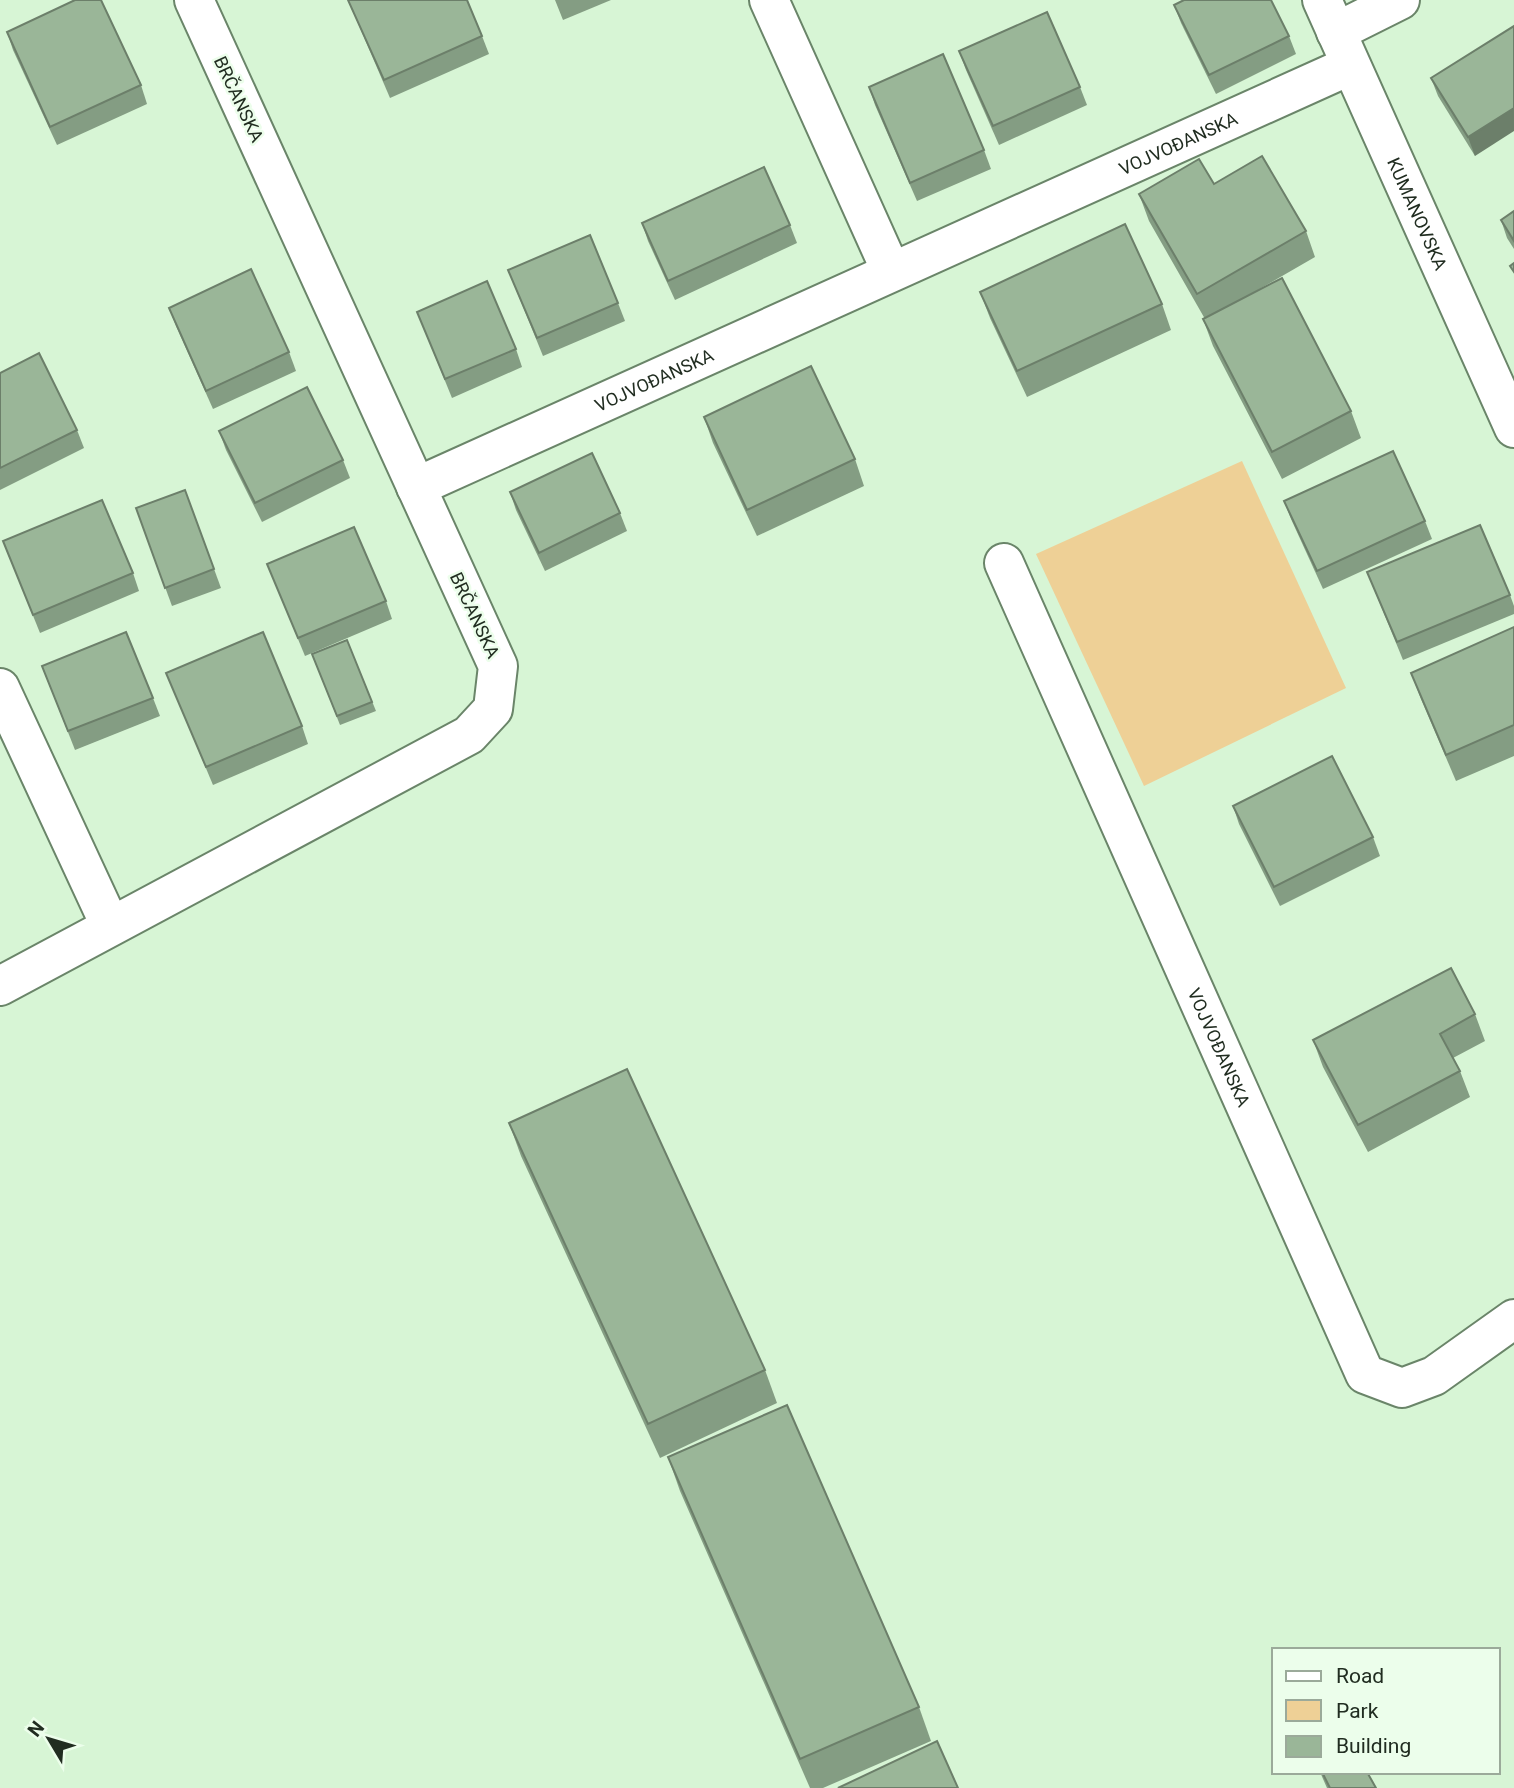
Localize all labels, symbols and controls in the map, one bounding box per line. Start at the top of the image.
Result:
street label: BRČANSKA [210,53,268,146]
street label: VOJVOĐANSKA [1116,107,1241,179]
street label: KUMANOVSKA [1383,154,1452,273]
street label: VOJVOĐANSKA [591,344,717,415]
street label: BRČANSKA [446,569,504,662]
street label: VOJVOĐANSKA [1184,985,1255,1110]
legend [1272,1648,1500,1774]
text: Road [1336,1664,1384,1688]
text: Park [1336,1699,1379,1723]
north arrow [14,1704,84,1774]
text: N [23,1716,49,1741]
text: Building [1336,1734,1411,1758]

